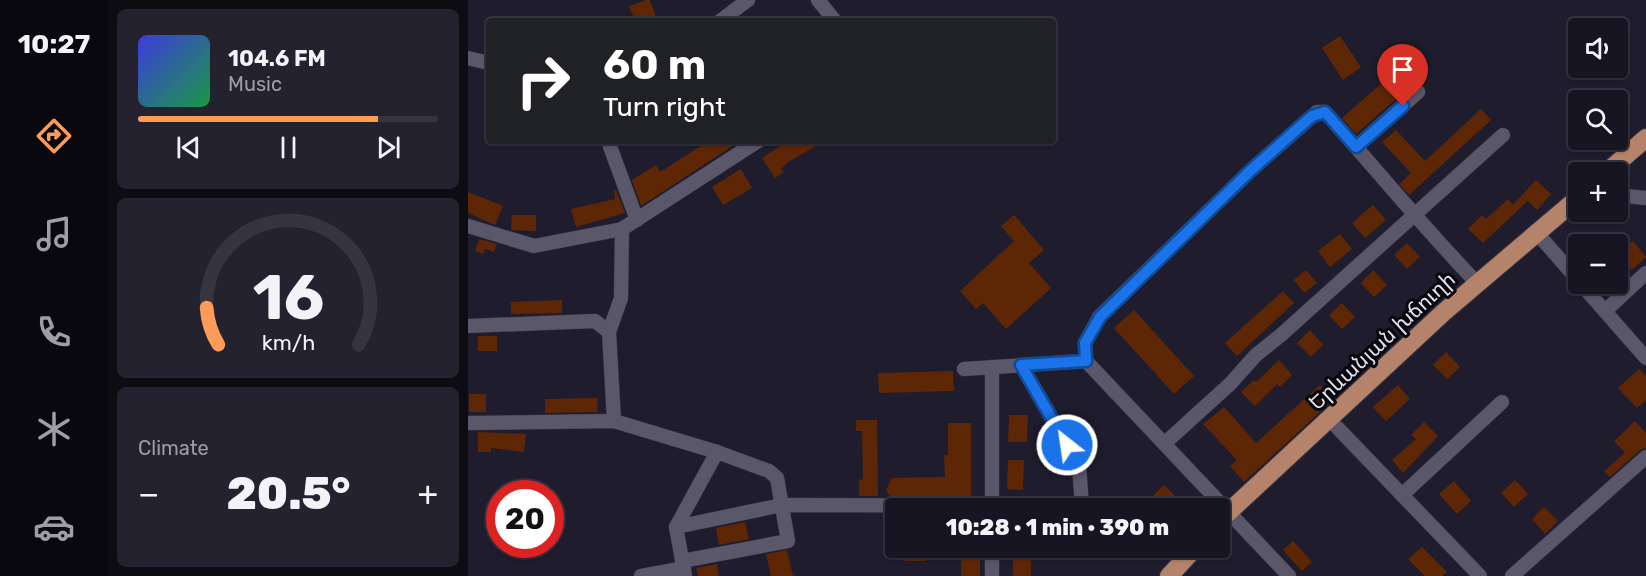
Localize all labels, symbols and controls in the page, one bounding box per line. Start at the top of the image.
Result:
map controls [1568,18,1628,294]
button: sound [1568,18,1628,78]
text: 10:27 [18,28,90,60]
text: 60 m [603,40,706,90]
icon: right [504,42,582,120]
pin [1377,44,1428,106]
text: 104.6 FM [228,45,326,72]
icon: arrive [1386,53,1419,86]
text: Music [228,72,282,96]
button: search [1568,90,1628,150]
text: Turn right [603,91,726,123]
icon: directions [33,115,75,157]
icon: previous [172,131,205,164]
icon: pause [272,131,305,164]
icon: next [372,131,405,164]
button: + [1568,162,1628,222]
icon: music [33,213,75,255]
button: − [1568,234,1628,294]
text: 16 [252,261,324,335]
street label: Երևանյան խճուղի [1303,266,1460,415]
icon: phone [33,311,75,353]
text: km/h [261,330,315,355]
icon: climate [33,408,75,450]
position arrow [1035,413,1099,477]
text: Climate [138,436,209,460]
text: 20.5° [226,467,351,520]
text: − [138,474,159,513]
text: + [417,474,438,513]
speed limit sign: 20 [486,480,564,558]
icon: car [33,506,75,548]
text: 10:28 · 1 min · 390 m [946,514,1169,541]

